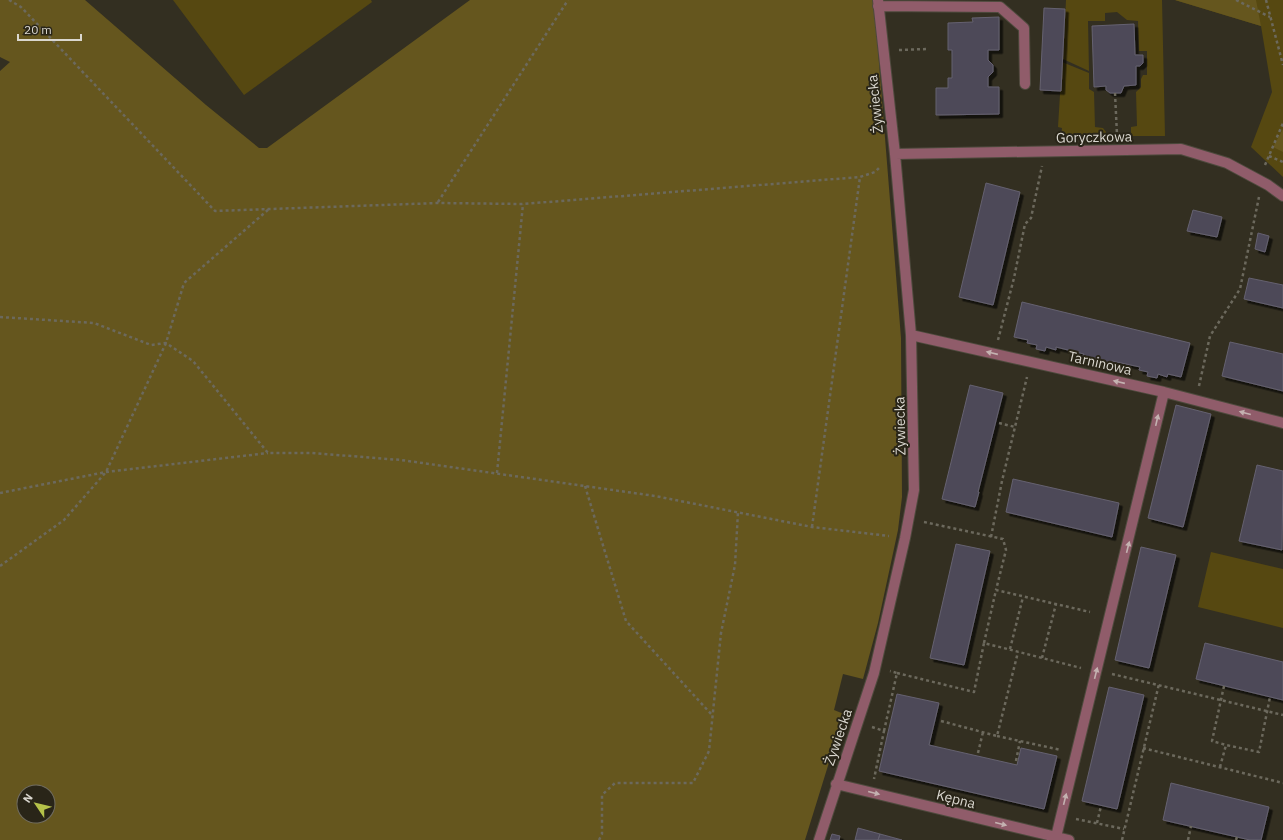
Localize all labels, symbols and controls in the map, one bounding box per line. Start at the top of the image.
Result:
scale bar [18,16,81,42]
text: 20 m [24,22,52,37]
street label: Żywiecka [863,73,887,134]
street label: Goryczkowa [1056,127,1133,147]
street label: Tarninowa [1066,347,1134,379]
one-way arrow [986,350,999,356]
one-way arrow [1113,378,1125,384]
street label: Żywiecka [890,396,910,456]
one-way arrow [1239,410,1251,416]
one-way arrow [1155,414,1161,426]
one-way arrow [1125,541,1131,553]
one-way arrow [1094,667,1100,679]
street label: Żywiecka [820,706,856,768]
north arrow [16,784,56,824]
street label: Kępna [935,785,978,813]
text: N [20,791,36,806]
one-way arrow [868,791,880,797]
one-way arrow [1063,793,1069,805]
one-way arrow [994,821,1007,827]

